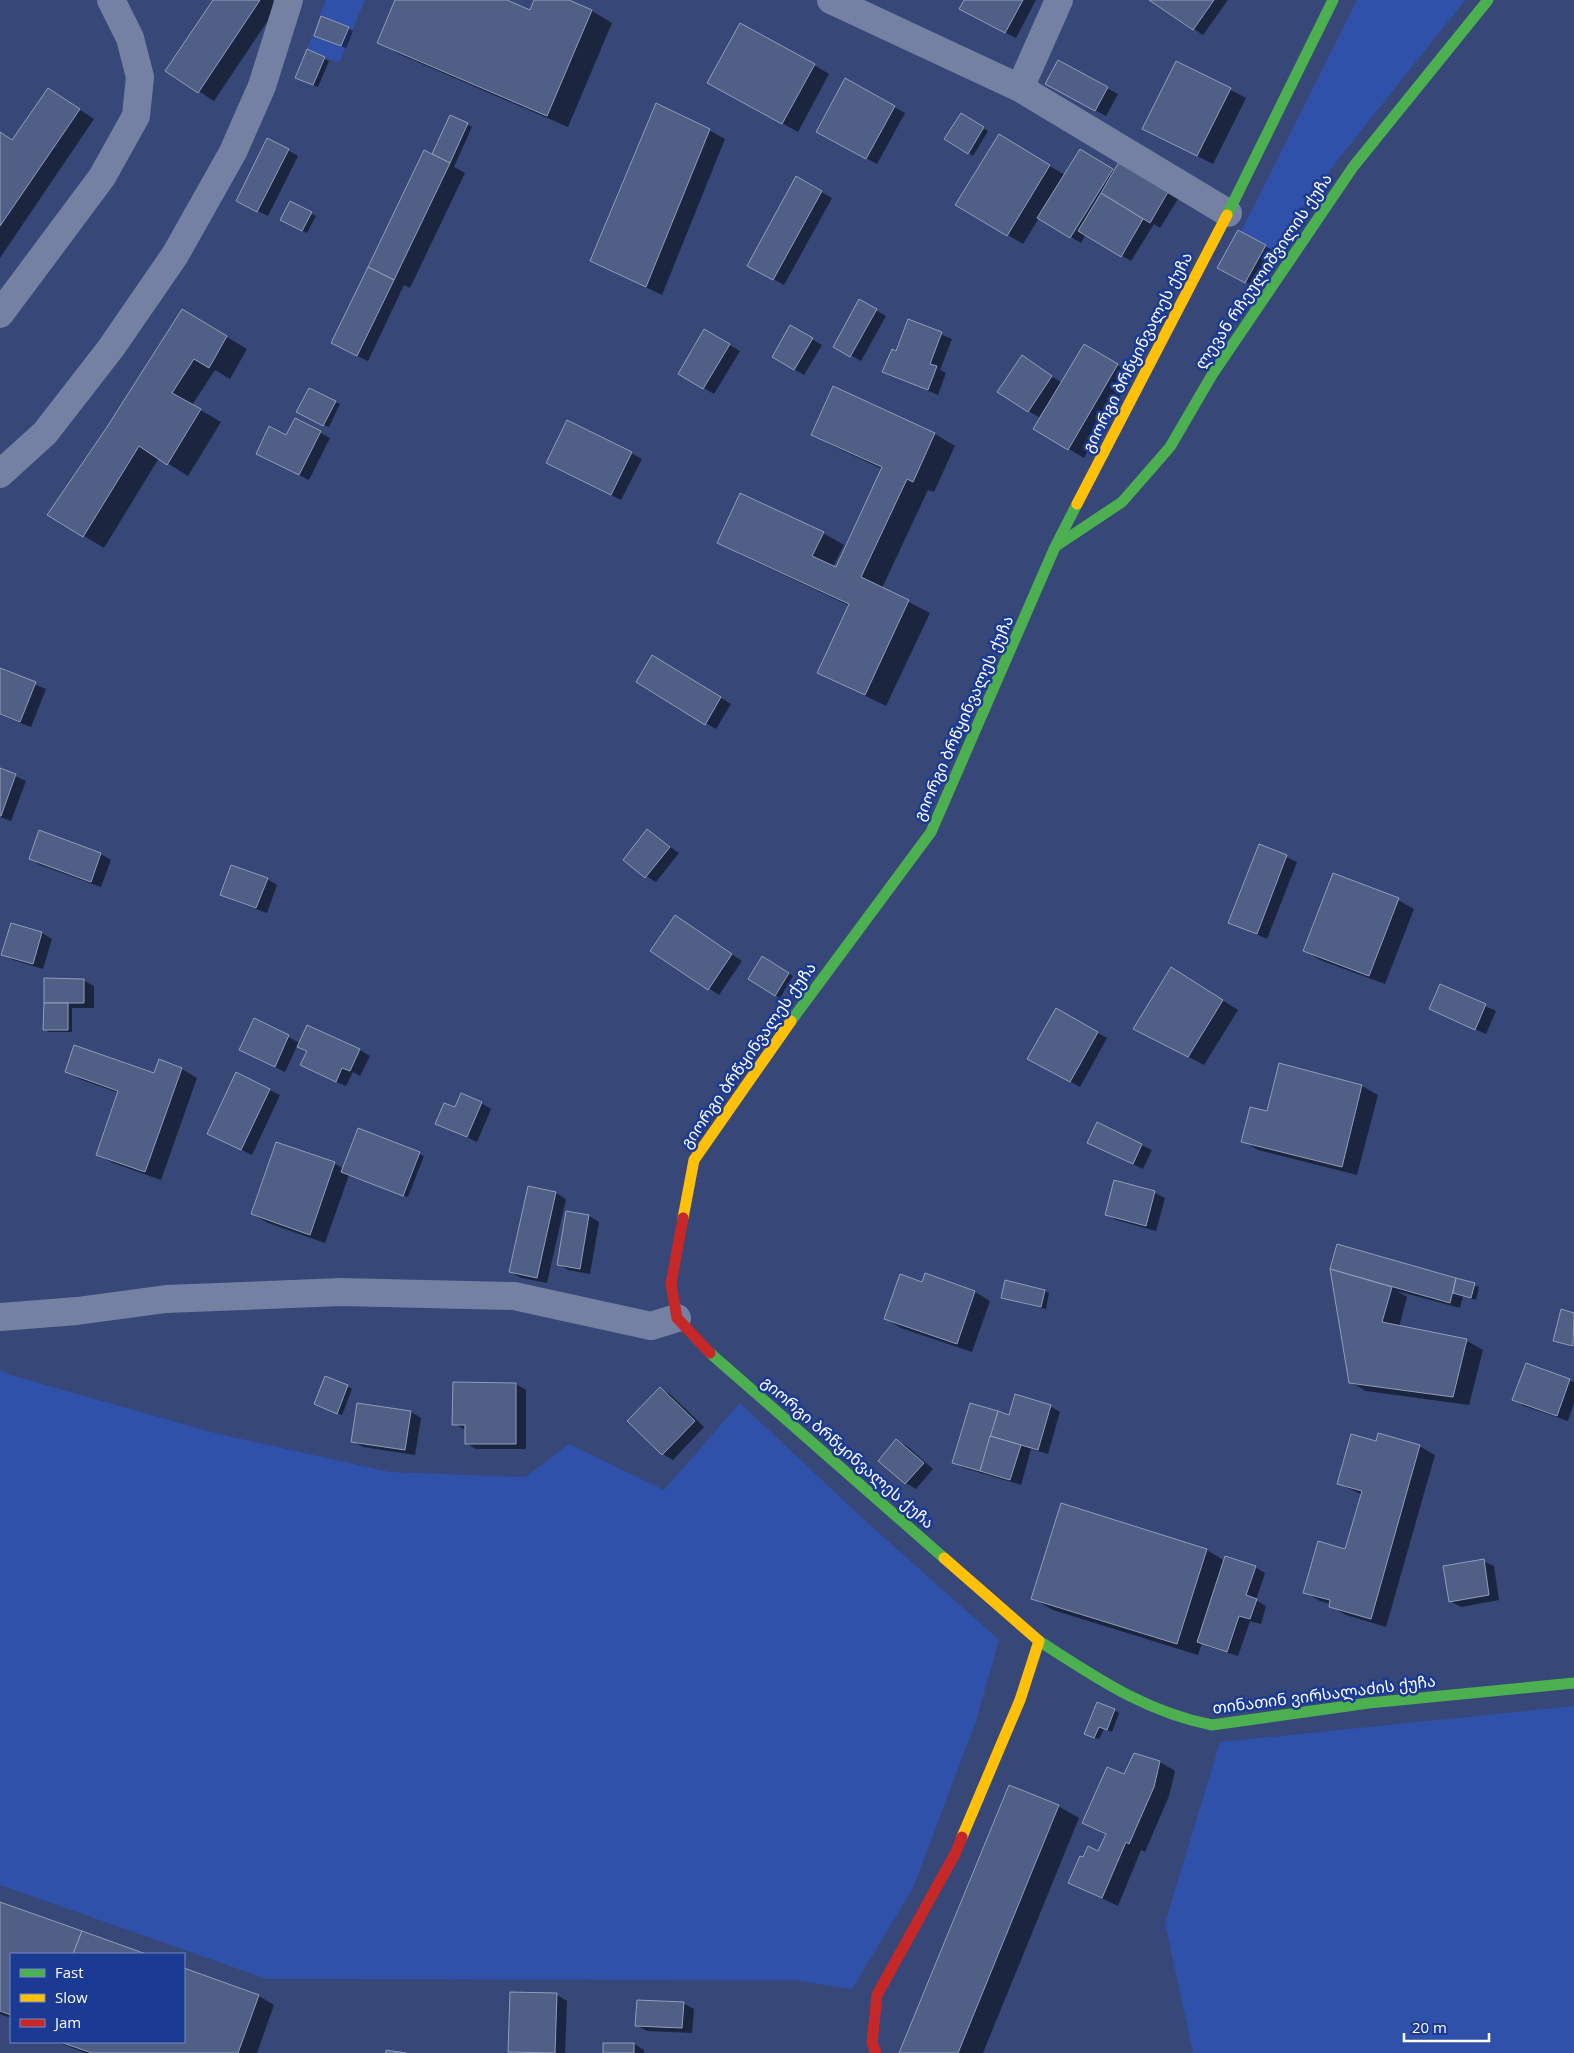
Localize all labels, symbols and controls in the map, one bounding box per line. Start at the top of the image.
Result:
street label: ლევან რჩეულიშვილის ქუჩა [1189,169,1337,373]
street label: გიორგი ბრწყინვალეს ქუჩა [1077,248,1197,456]
street label: გიორგი ბრწყინვალეს ქუჩა [908,612,1018,824]
street label: გიორგი ბრწყინვალეს ქუჩა [675,958,821,1152]
street label: გიორგი ბრწყინვალეს ქუჩა [757,1371,939,1533]
street label: თინათინ ვირსალაძის ქუჩა [1211,1669,1437,1719]
legend [10,1953,185,2043]
text: Fast [55,1962,84,1982]
text: Slow [55,1987,88,2007]
scale bar [1404,2010,1489,2042]
text: Jam [53,2012,81,2032]
text: 20 m [1412,2017,1447,2037]

